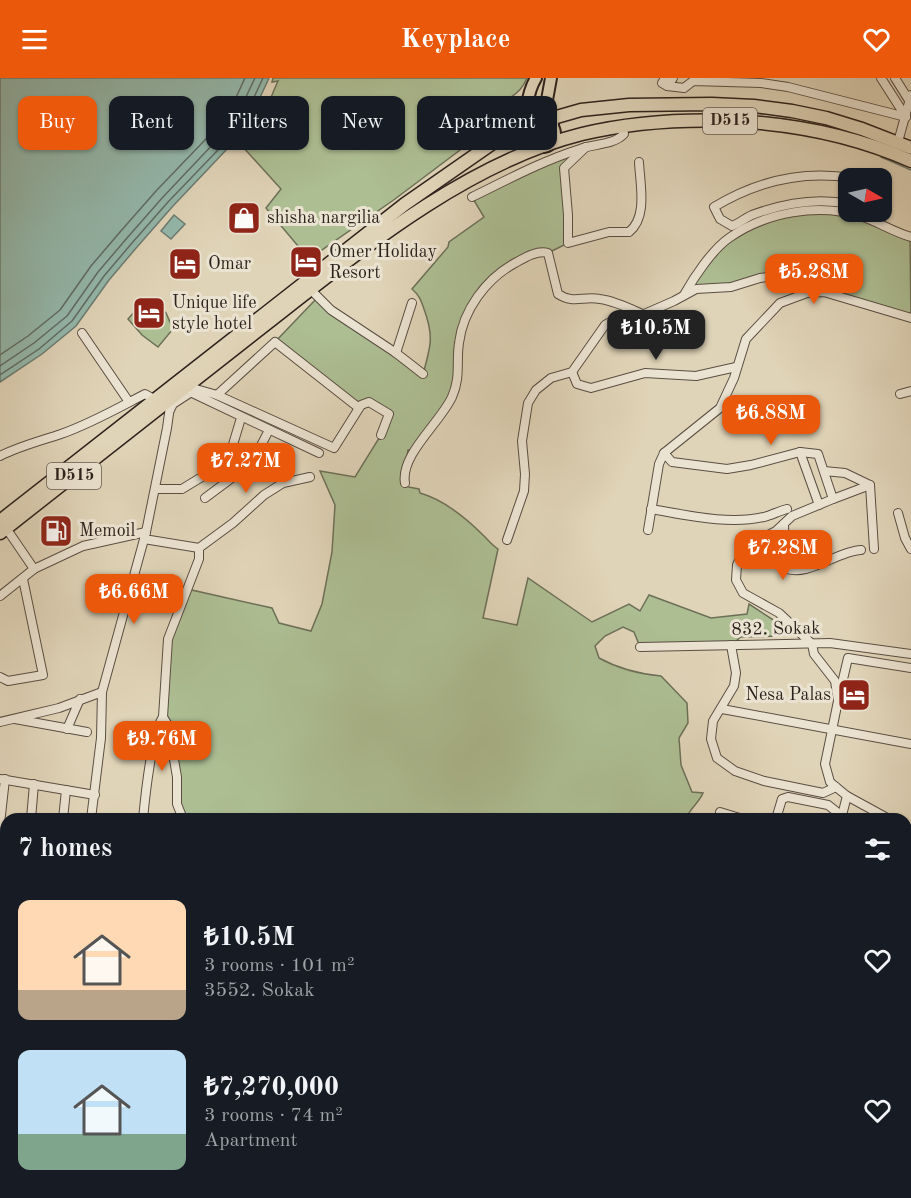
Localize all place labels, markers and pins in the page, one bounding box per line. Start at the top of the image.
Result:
shop icon: shisha nargilia [226,200,262,236]
place label: shisha nargilia [267,209,380,227]
place label: Omer Holiday Resort [329,243,437,282]
hotel icon: Omer Holiday Resort [288,244,324,280]
hotel icon: Omar [167,246,203,282]
pin: ₺5.28M [765,254,863,305]
place label: Omar [208,255,252,273]
place label: Unique life style hotel [172,294,257,333]
hotel icon: Unique life style hotel [131,295,167,331]
pin: ₺10.5M [607,310,705,361]
pin: ₺6.88M [722,395,820,446]
pin: ₺7.27M [197,443,295,494]
fuel station icon: Memoil [38,513,74,549]
place label: Memoil [79,522,135,540]
pin: ₺7.28M [734,530,832,581]
pin: ₺6.66M [85,574,183,625]
hotel icon: Nesa Palas [836,677,872,713]
place label: Nesa Palas [745,686,831,704]
pin: ₺9.76M [113,721,211,772]

